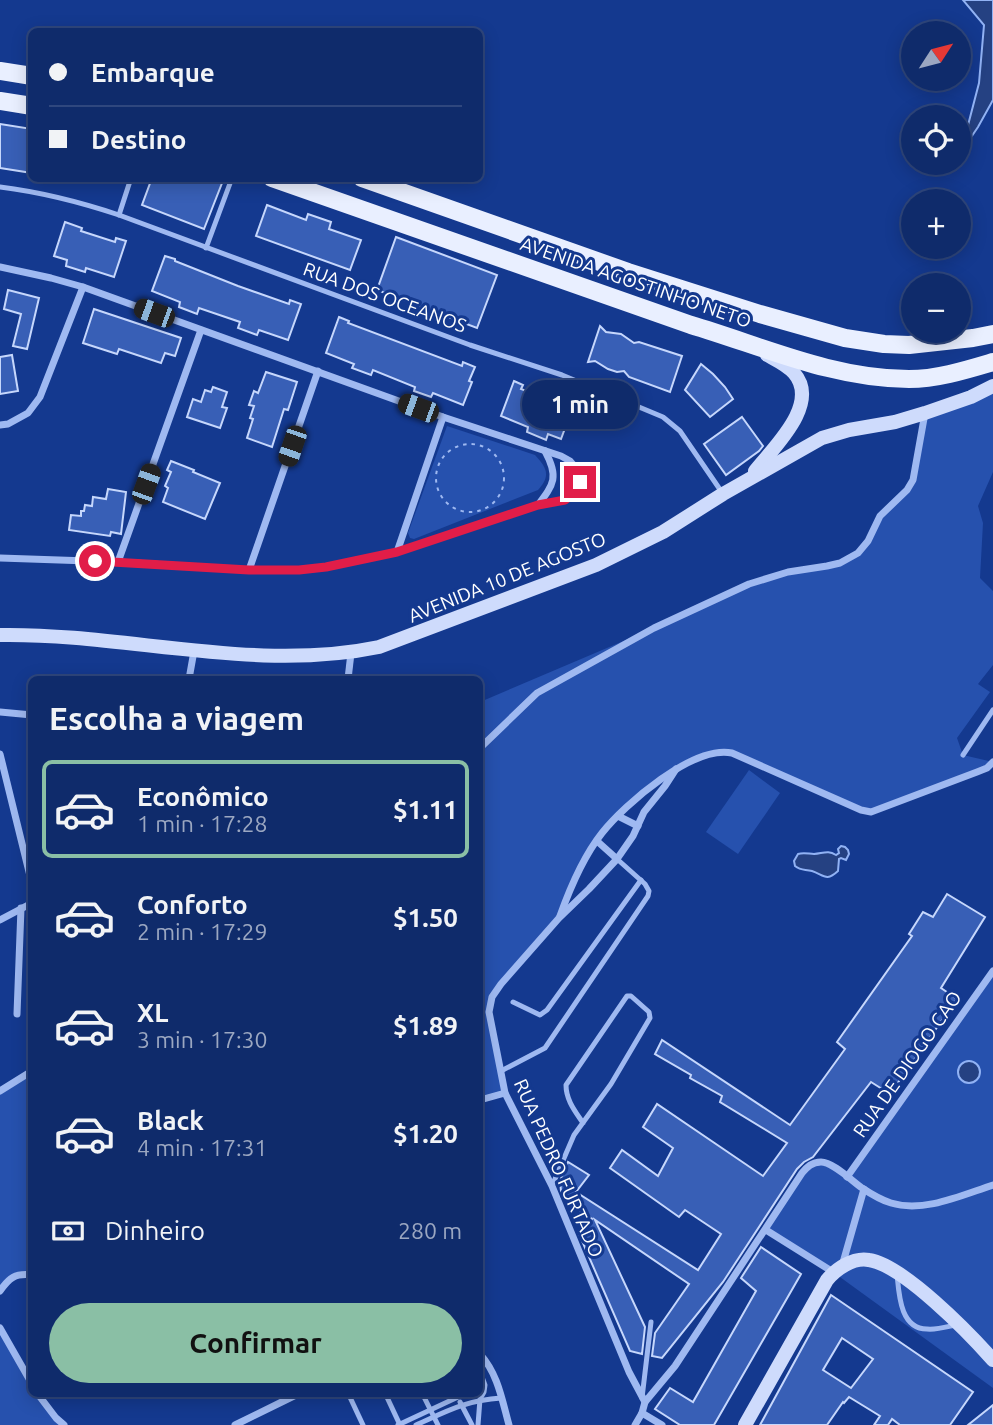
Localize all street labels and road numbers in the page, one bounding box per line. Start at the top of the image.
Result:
street label: AVENIDA AGOSTINHO NETO [518,232,754,332]
street label: RUA DOS OCEANOS [300,257,470,337]
street label: AVENIDA 10 DE AGOSTO [405,527,609,627]
street label: RUA DE DIOGO CAO [848,987,966,1141]
street label: RUA PEDRO FURTADO [510,1076,608,1260]

